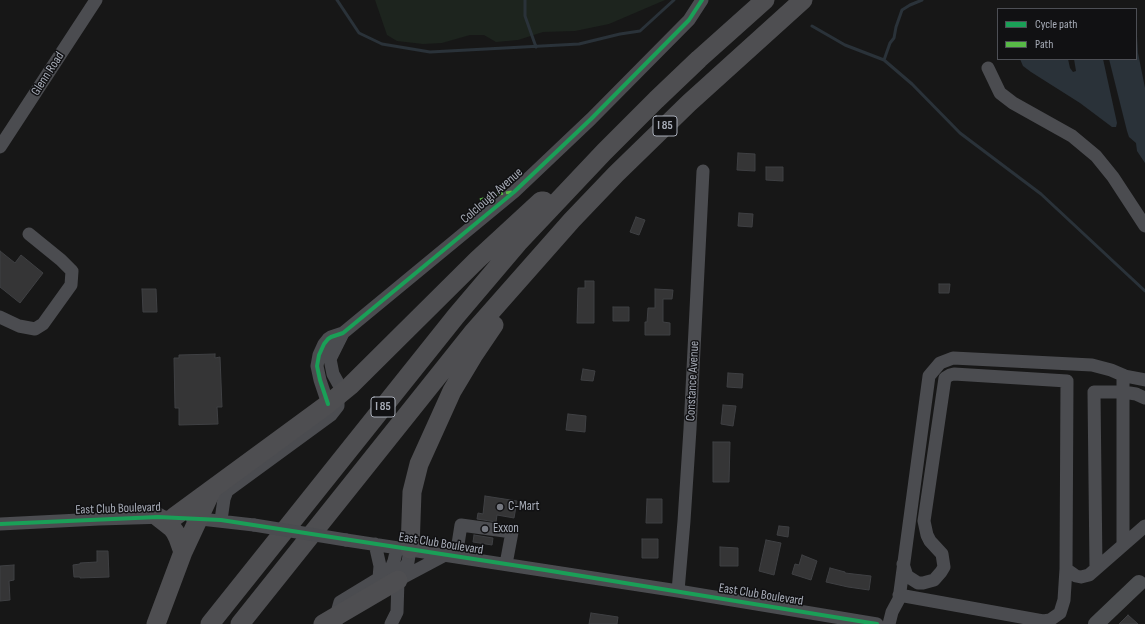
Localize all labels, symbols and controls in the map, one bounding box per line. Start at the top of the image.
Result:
legend [997,8,1137,60]
text: Cycle path [1035,17,1077,32]
text: Path [1035,37,1053,52]
street label: Glenn Road [28,49,68,99]
road number: I 85 [653,116,677,136]
street label: Colclough Avenue [458,165,526,227]
street label: Constance Avenue [683,340,703,422]
road number: I 85 [371,397,395,417]
place label: C-Mart [508,499,540,515]
street label: East Club Boulevard [75,500,161,518]
marker: C-Mart [495,502,505,512]
place label: Exxon [493,521,519,537]
marker: Exxon [480,524,490,534]
street label: East Club Boulevard [398,530,484,558]
street label: East Club Boulevard [718,581,804,609]

